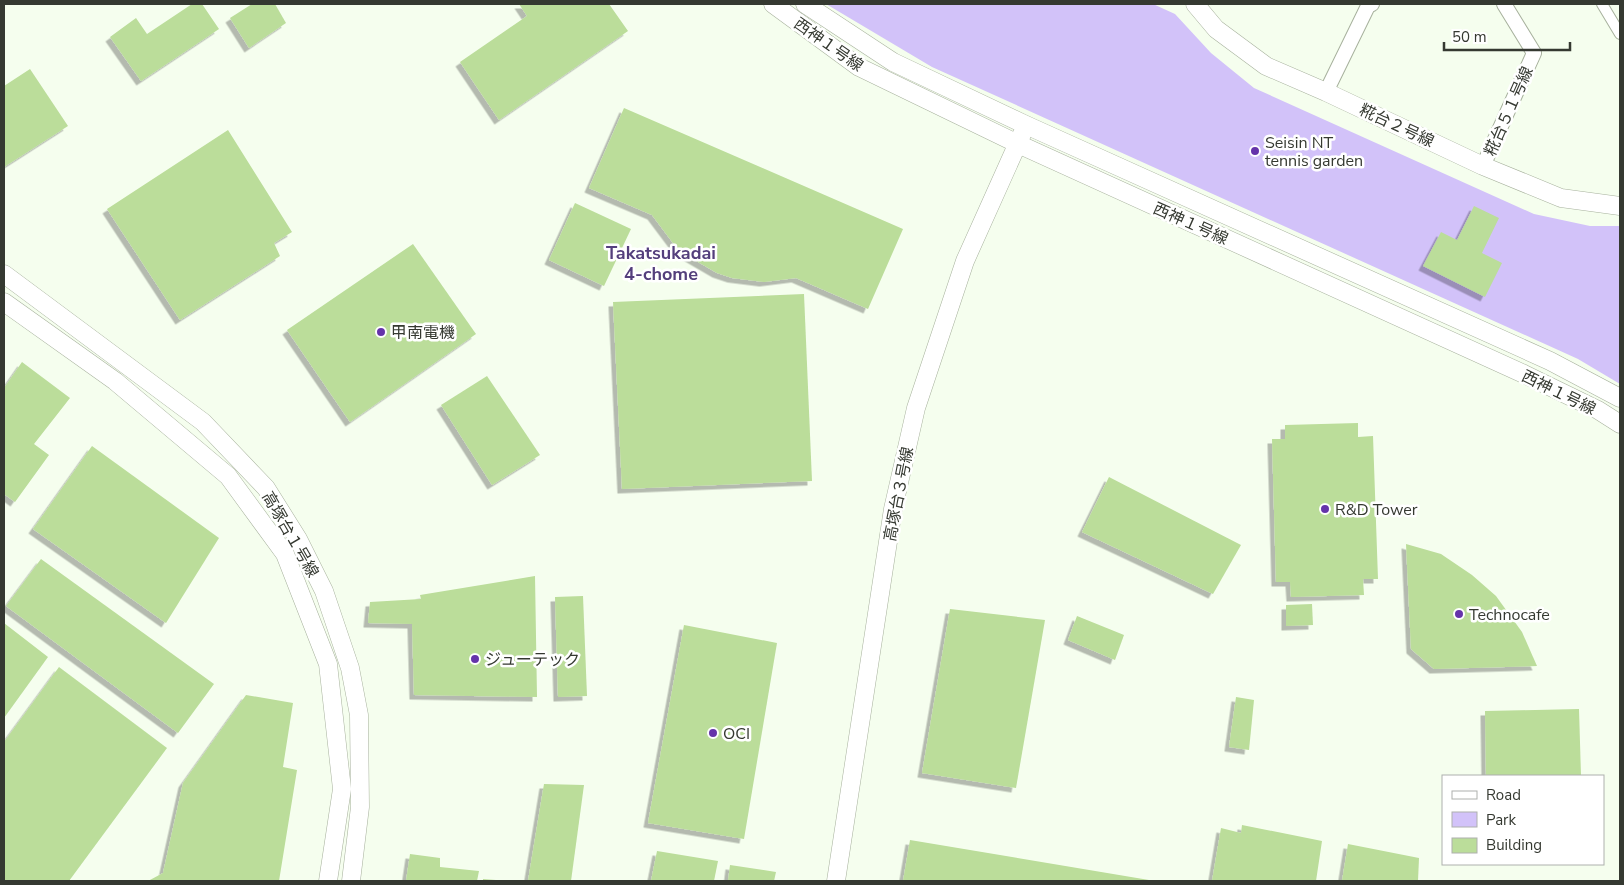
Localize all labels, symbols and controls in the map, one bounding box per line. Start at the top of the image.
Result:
street label: 西神１号線 [789,13,868,77]
scale bar [1444,20,1570,52]
text: 50 m [1452,27,1487,47]
street label: 糀台５１号線 [1479,63,1538,160]
street label: 糀台２号線 [1356,99,1437,153]
place label: Seisin NT tennis garden [1265,132,1363,172]
marker: Seisin NT tennis garden [1249,145,1261,157]
street label: 西神１号線 [1150,198,1232,250]
district label: Takatsukadai 4-chome [606,241,716,286]
place label: 甲南電機 [391,322,455,344]
marker: 甲南電機 [375,326,387,338]
street label: 西神１号線 [1518,365,1599,420]
street label: 高塚台３号線 [879,445,919,543]
street label: 高塚台１号線 [257,487,324,582]
place label: R&D Tower [1335,499,1418,521]
marker: R&D Tower [1319,503,1331,515]
place label: Technocafe [1469,604,1550,626]
marker: Technocafe [1453,608,1465,620]
place label: ジューテック [485,649,580,671]
marker: ジューテック [469,653,481,665]
place label: OCI [723,723,750,745]
marker: OCI [707,727,719,739]
legend [1442,775,1604,865]
text: Road [1486,785,1521,805]
text: Park [1486,810,1516,830]
text: Building [1486,835,1542,855]

